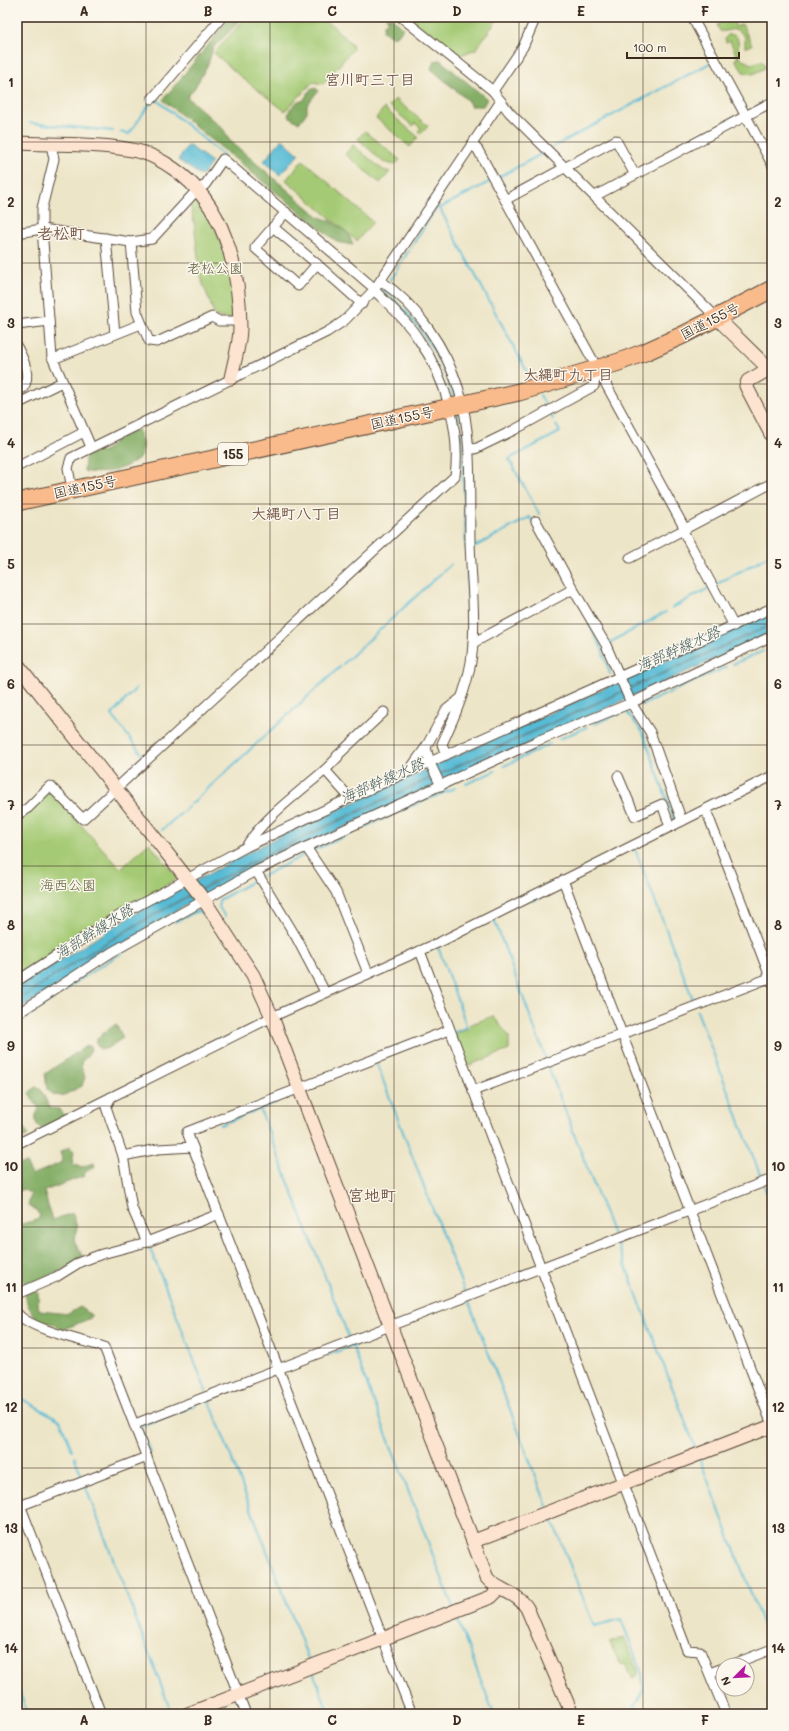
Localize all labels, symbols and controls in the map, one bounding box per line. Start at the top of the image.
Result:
text: A [79,2,89,19]
text: B [204,2,213,19]
text: C [327,2,337,19]
text: D [452,2,462,19]
text: E [577,2,585,19]
text: F [701,2,709,19]
scale bar [627,34,739,60]
text: 100 m [633,39,667,55]
district label: 宮川町三丁目 [325,69,415,89]
text: 1 [8,73,14,90]
text: 1 [775,73,781,90]
text: 2 [7,193,15,210]
text: 2 [774,193,782,210]
district label: 老松町 [37,222,85,243]
park label: 老松公園 [187,258,243,277]
street label: 国道155号 [677,297,743,344]
text: 3 [7,314,15,331]
text: 3 [774,314,782,331]
district label: 大縄町九丁目 [523,364,613,384]
street label: 国道155号 [368,402,435,434]
text: 4 [7,434,15,451]
text: 4 [774,434,782,451]
road number: 155 [218,443,248,465]
street label: 国道155号 [51,471,118,503]
district label: 大縄町八丁目 [251,503,341,523]
text: 5 [7,555,15,572]
text: 5 [774,555,782,572]
water label: 海部幹線水路 [632,620,724,676]
text: 6 [7,675,15,692]
text: 6 [774,675,782,692]
water label: 海部幹線水路 [336,752,428,808]
text: 7 [7,796,15,813]
text: 7 [774,796,782,813]
park label: 海西公園 [40,875,96,894]
water label: 海部幹線水路 [50,898,138,963]
text: 8 [7,916,15,933]
text: 8 [774,916,782,933]
text: 9 [7,1037,15,1054]
text: 9 [774,1037,782,1054]
text: 10 [4,1157,18,1174]
text: 10 [771,1157,785,1174]
district label: 宮地町 [348,1184,396,1205]
text: 11 [5,1278,17,1295]
text: 11 [772,1278,784,1295]
text: 12 [4,1398,18,1415]
text: 12 [771,1398,785,1415]
text: 13 [4,1519,18,1536]
text: 13 [771,1519,785,1536]
text: 14 [4,1639,18,1656]
text: 14 [771,1639,785,1656]
north arrow [715,1657,755,1697]
text: N [717,1674,734,1688]
text: A [79,1711,89,1728]
text: B [204,1711,213,1728]
text: C [327,1711,337,1728]
text: D [452,1711,462,1728]
text: E [577,1711,585,1728]
text: F [701,1711,709,1728]

